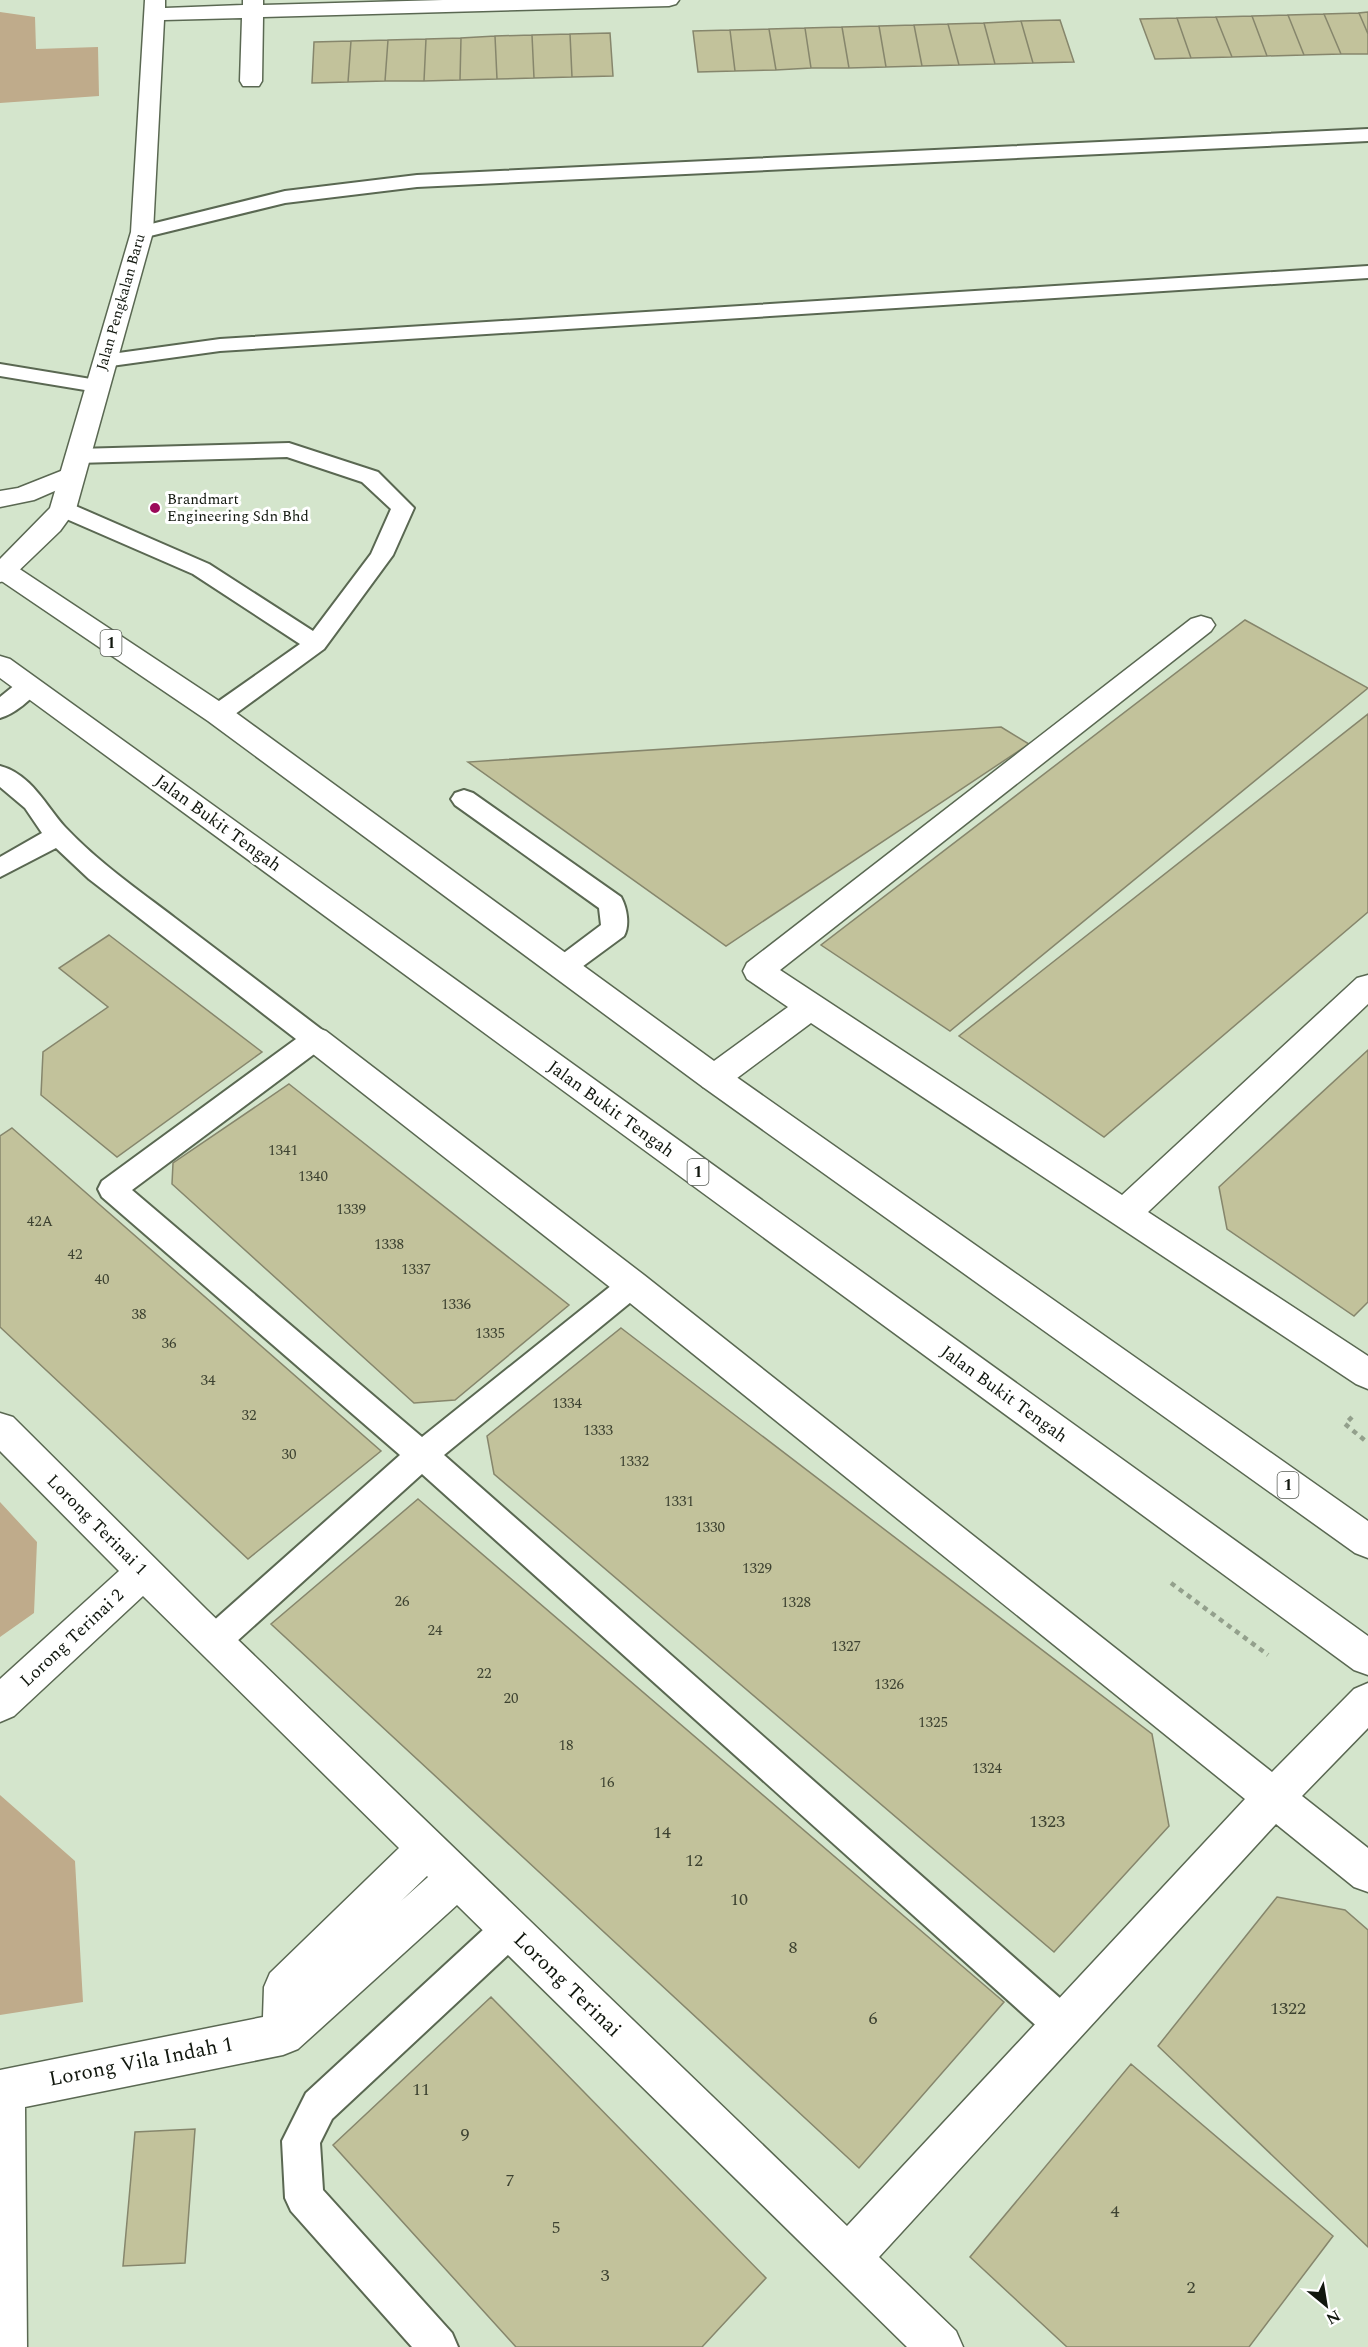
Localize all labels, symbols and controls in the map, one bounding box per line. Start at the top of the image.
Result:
street label: Jalan Pengkalan Baru [90,231,152,373]
place label: Brandmart Engineering Sdn Bhd [167,488,309,528]
marker: Brandmart Engineering Sdn Bhd [148,501,162,515]
road number: 1 [100,630,122,656]
street label: Jalan Bukit Tengah [149,768,287,878]
street label: Jalan Bukit Tengah [542,1054,680,1164]
house number: 1341 [268,1139,298,1162]
road number: 1 [688,1159,708,1185]
house number: 1340 [298,1165,328,1188]
house number: 1339 [336,1198,366,1221]
house number: 42A [27,1210,53,1233]
house number: 1338 [374,1233,404,1256]
house number: 42 [67,1243,83,1266]
house number: 1337 [401,1258,431,1281]
house number: 40 [94,1268,110,1291]
house number: 1336 [441,1293,471,1316]
house number: 38 [131,1303,147,1326]
house number: 1335 [475,1322,505,1345]
house number: 36 [161,1332,177,1355]
street label: Jalan Bukit Tengah [935,1339,1073,1449]
house number: 34 [200,1369,216,1392]
house number: 1334 [552,1392,582,1415]
house number: 32 [241,1404,257,1427]
house number: 1333 [583,1419,613,1442]
house number: 30 [281,1443,297,1466]
house number: 1332 [619,1450,649,1473]
street label: Lorong Terinai 1 [40,1468,154,1582]
road number: 1 [1278,1472,1298,1498]
house number: 1331 [664,1490,694,1513]
house number: 1330 [695,1516,725,1539]
house number: 1329 [742,1557,772,1580]
street label: Lorong Terinai 2 [14,1583,130,1693]
house number: 26 [394,1590,410,1613]
house number: 1328 [781,1591,811,1614]
house number: 24 [427,1619,443,1642]
house number: 1327 [831,1635,861,1658]
house number: 22 [476,1662,492,1685]
house number: 1326 [874,1673,904,1696]
house number: 20 [503,1687,519,1710]
house number: 1325 [918,1711,948,1734]
house number: 18 [558,1734,574,1757]
house number: 1324 [972,1757,1002,1780]
house number: 16 [599,1771,615,1794]
house number: 1323 [1029,1808,1065,1835]
house number: 14 [653,1819,671,1846]
house number: 12 [685,1847,703,1874]
house number: 10 [730,1886,748,1913]
street label: Lorong Terinai [505,1925,629,2045]
house number: 8 [789,1934,798,1961]
house number: 1322 [1270,1995,1306,2022]
house number: 6 [869,2005,878,2032]
street label: Lorong Vila Indah 1 [46,2028,236,2096]
house number: 11 [412,2076,430,2103]
house number: 9 [461,2121,470,2148]
house number: 7 [506,2167,515,2194]
house number: 4 [1111,2198,1120,2225]
house number: 5 [552,2214,561,2241]
house number: 3 [601,2262,610,2289]
house number: 2 [1187,2274,1196,2301]
north arrow [1296,2275,1356,2335]
text: N [1321,2303,1345,2331]

